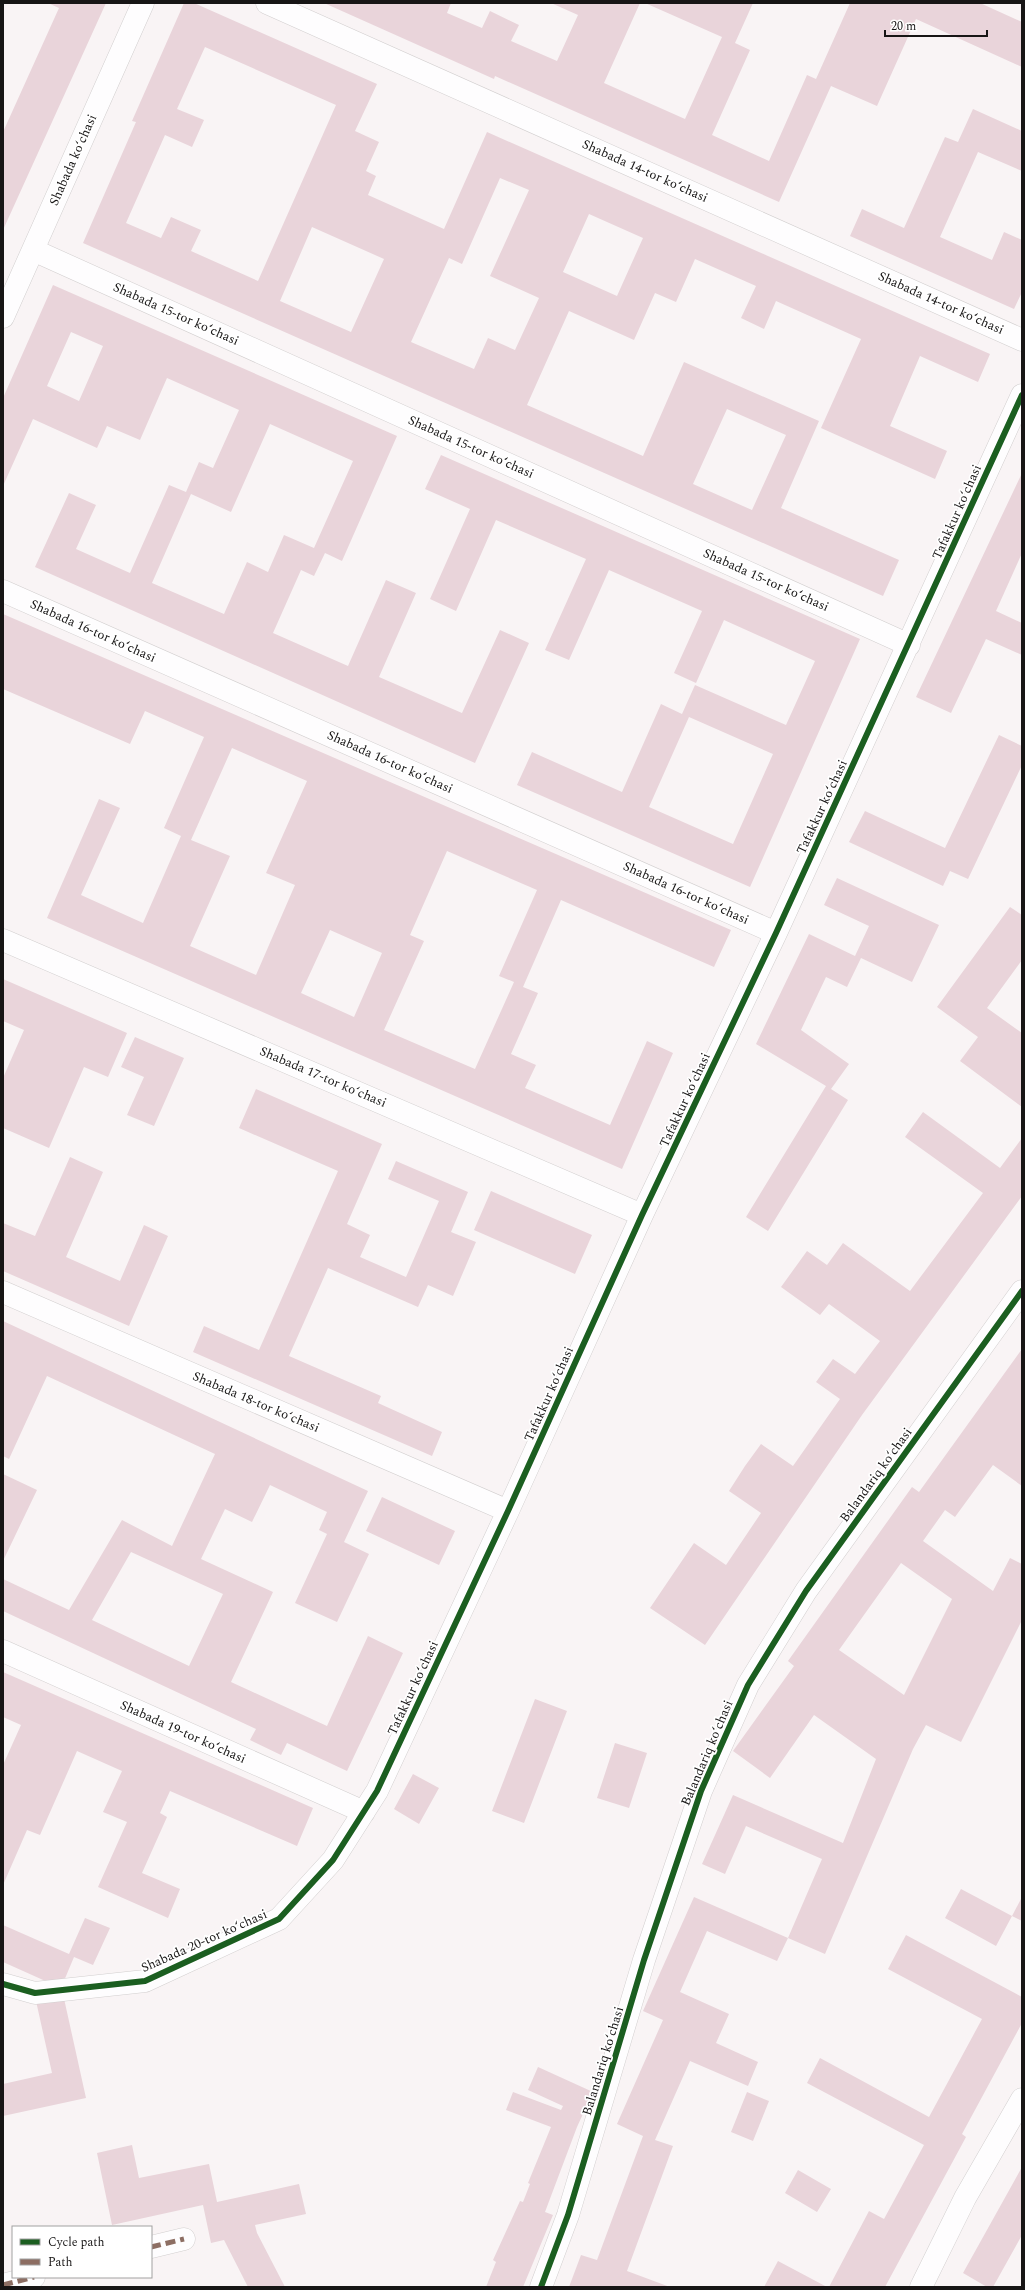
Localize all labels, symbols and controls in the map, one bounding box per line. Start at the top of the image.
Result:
scale bar [885,12,987,38]
text: 20 m [891,17,916,36]
street label: Shabada koʻchasi [44,111,102,209]
street label: Shabada 14-tor koʻchasi [579,134,711,208]
street label: Shabada 14-tor koʻchasi [875,266,1007,340]
street label: Shabada 15-tor koʻchasi [110,277,242,351]
street label: Shabada 15-tor koʻchasi [405,410,537,484]
street label: Tafakkur koʻchasi [927,461,987,563]
street label: Shabada 15-tor koʻchasi [700,543,832,617]
street label: Shabada 16-tor koʻchasi [27,594,159,668]
street label: Shabada 16-tor koʻchasi [324,725,456,799]
street label: Tafakkur koʻchasi [791,756,853,858]
street label: Shabada 16-tor koʻchasi [620,856,752,930]
street label: Shabada 17-tor koʻchasi [256,1041,390,1113]
street label: Tafakkur koʻchasi [654,1049,716,1151]
street label: Tafakkur koʻchasi [519,1343,579,1445]
street label: Shabada 18-tor koʻchasi [189,1366,323,1438]
street label: Balandariq koʻchasi [835,1423,917,1527]
street label: Tafakkur koʻchasi [382,1637,444,1739]
street label: Shabada 19-tor koʻchasi [117,1695,249,1769]
street label: Balandariq koʻchasi [676,1697,738,1809]
street label: Shabada 20-tor koʻchasi [138,1904,270,1978]
street label: Balandariq koʻchasi [577,2004,629,2118]
legend [12,2226,152,2278]
text: Cycle path [48,2233,105,2252]
text: Path [48,2253,73,2272]

